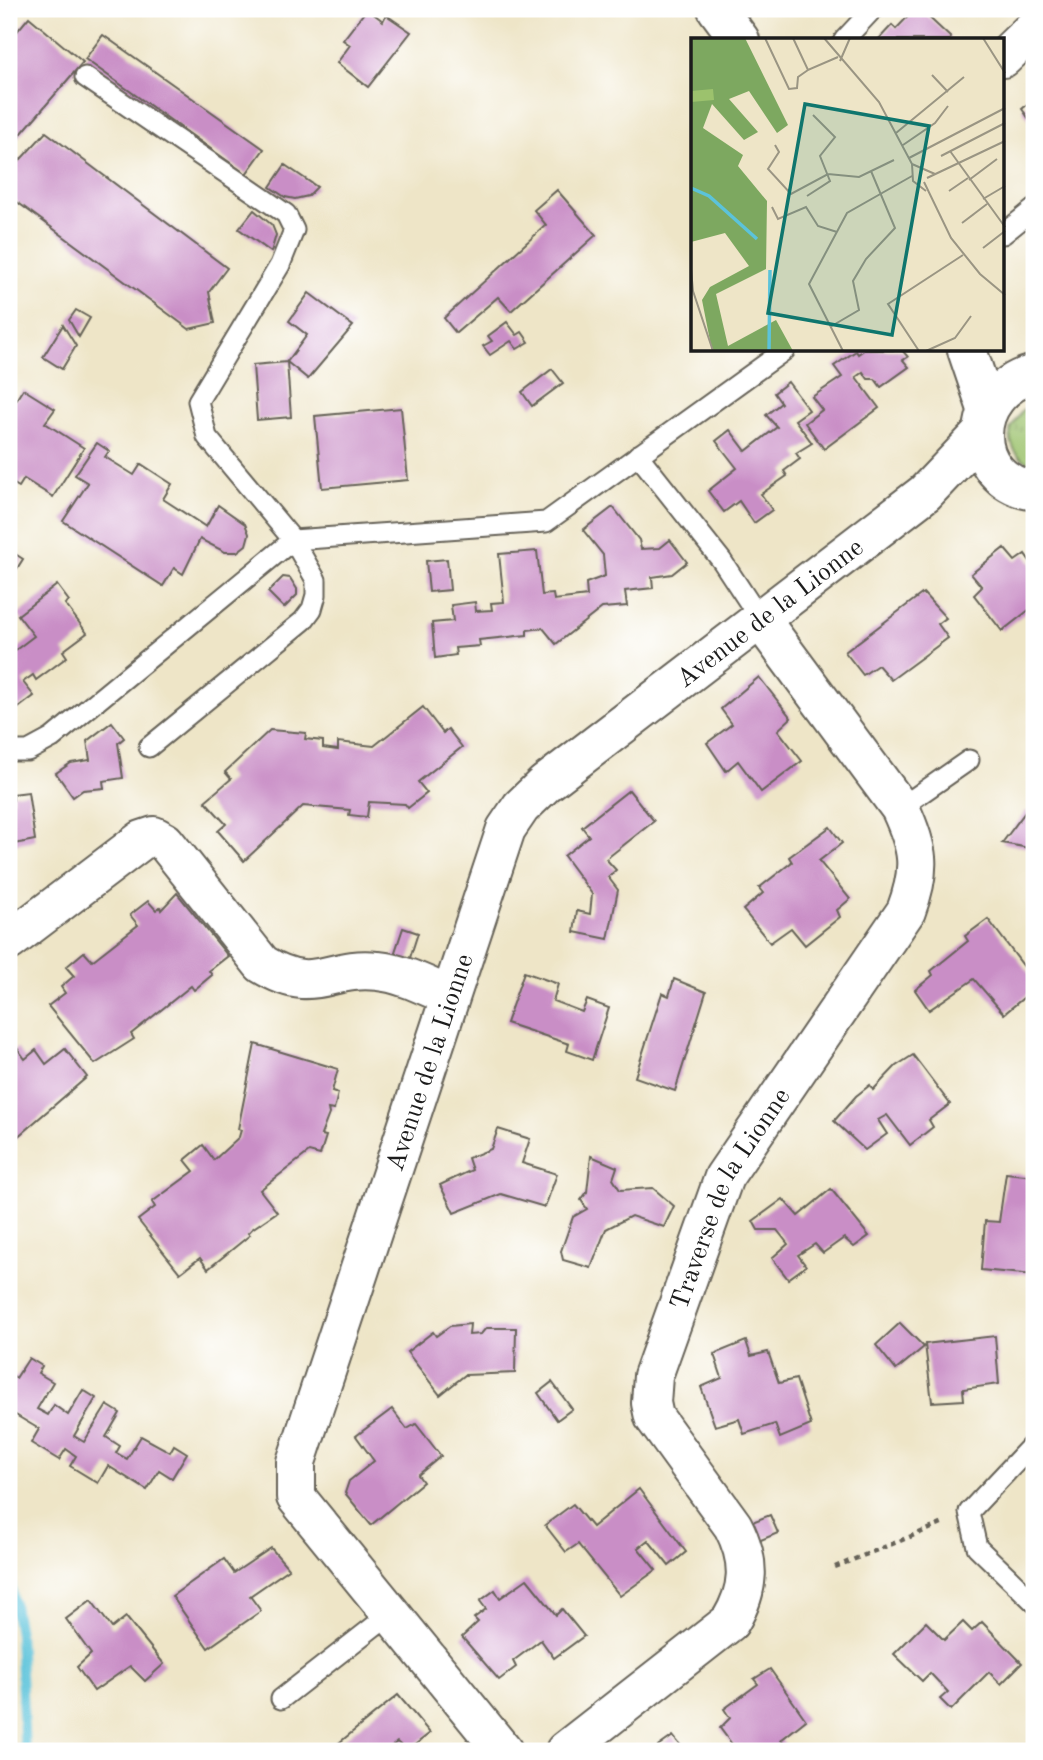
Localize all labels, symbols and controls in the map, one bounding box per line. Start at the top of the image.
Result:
inset map [691,38,1004,352]
street label: Avenue de la Lionne [672,534,869,693]
street label: Avenue de la Lionne [382,951,479,1175]
street label: Traverse de la Lionne [667,1084,796,1313]

